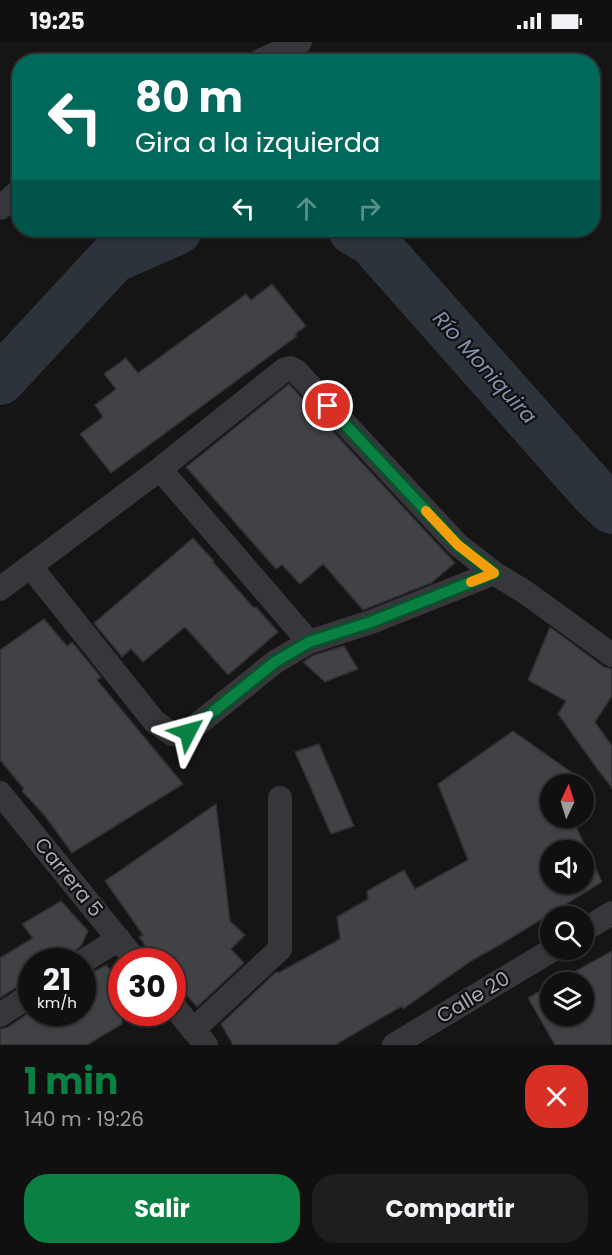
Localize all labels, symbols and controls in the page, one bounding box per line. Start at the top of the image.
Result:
text: 19:25 [30,6,85,37]
text: 80 m [135,68,243,127]
icon: left [36,78,114,156]
text: Gira a la izquierda [135,124,380,161]
icon: left [227,192,260,225]
icon: ahead [290,192,323,225]
icon: right [353,192,386,225]
water label: Río Moniquira [427,304,543,430]
pin [302,380,353,431]
icon: arrive [311,389,344,422]
position arrow [156,700,220,764]
north arrow [540,774,594,828]
map controls [540,774,594,1026]
street label: Carrera 5 [28,831,110,923]
button: sound [540,840,594,894]
button: search [540,906,594,960]
speed limit sign: 30 [108,948,186,1026]
text: 21 [43,958,71,1001]
street label: Calle 20 [431,964,515,1030]
button: layers [540,972,594,1026]
text: km/h [37,992,77,1013]
text: 1 min [24,1056,118,1107]
button: close [525,1065,588,1128]
text: 140 m · 19:26 [24,1105,144,1133]
button: Salir [24,1174,300,1243]
button: Compartir [312,1174,588,1243]

